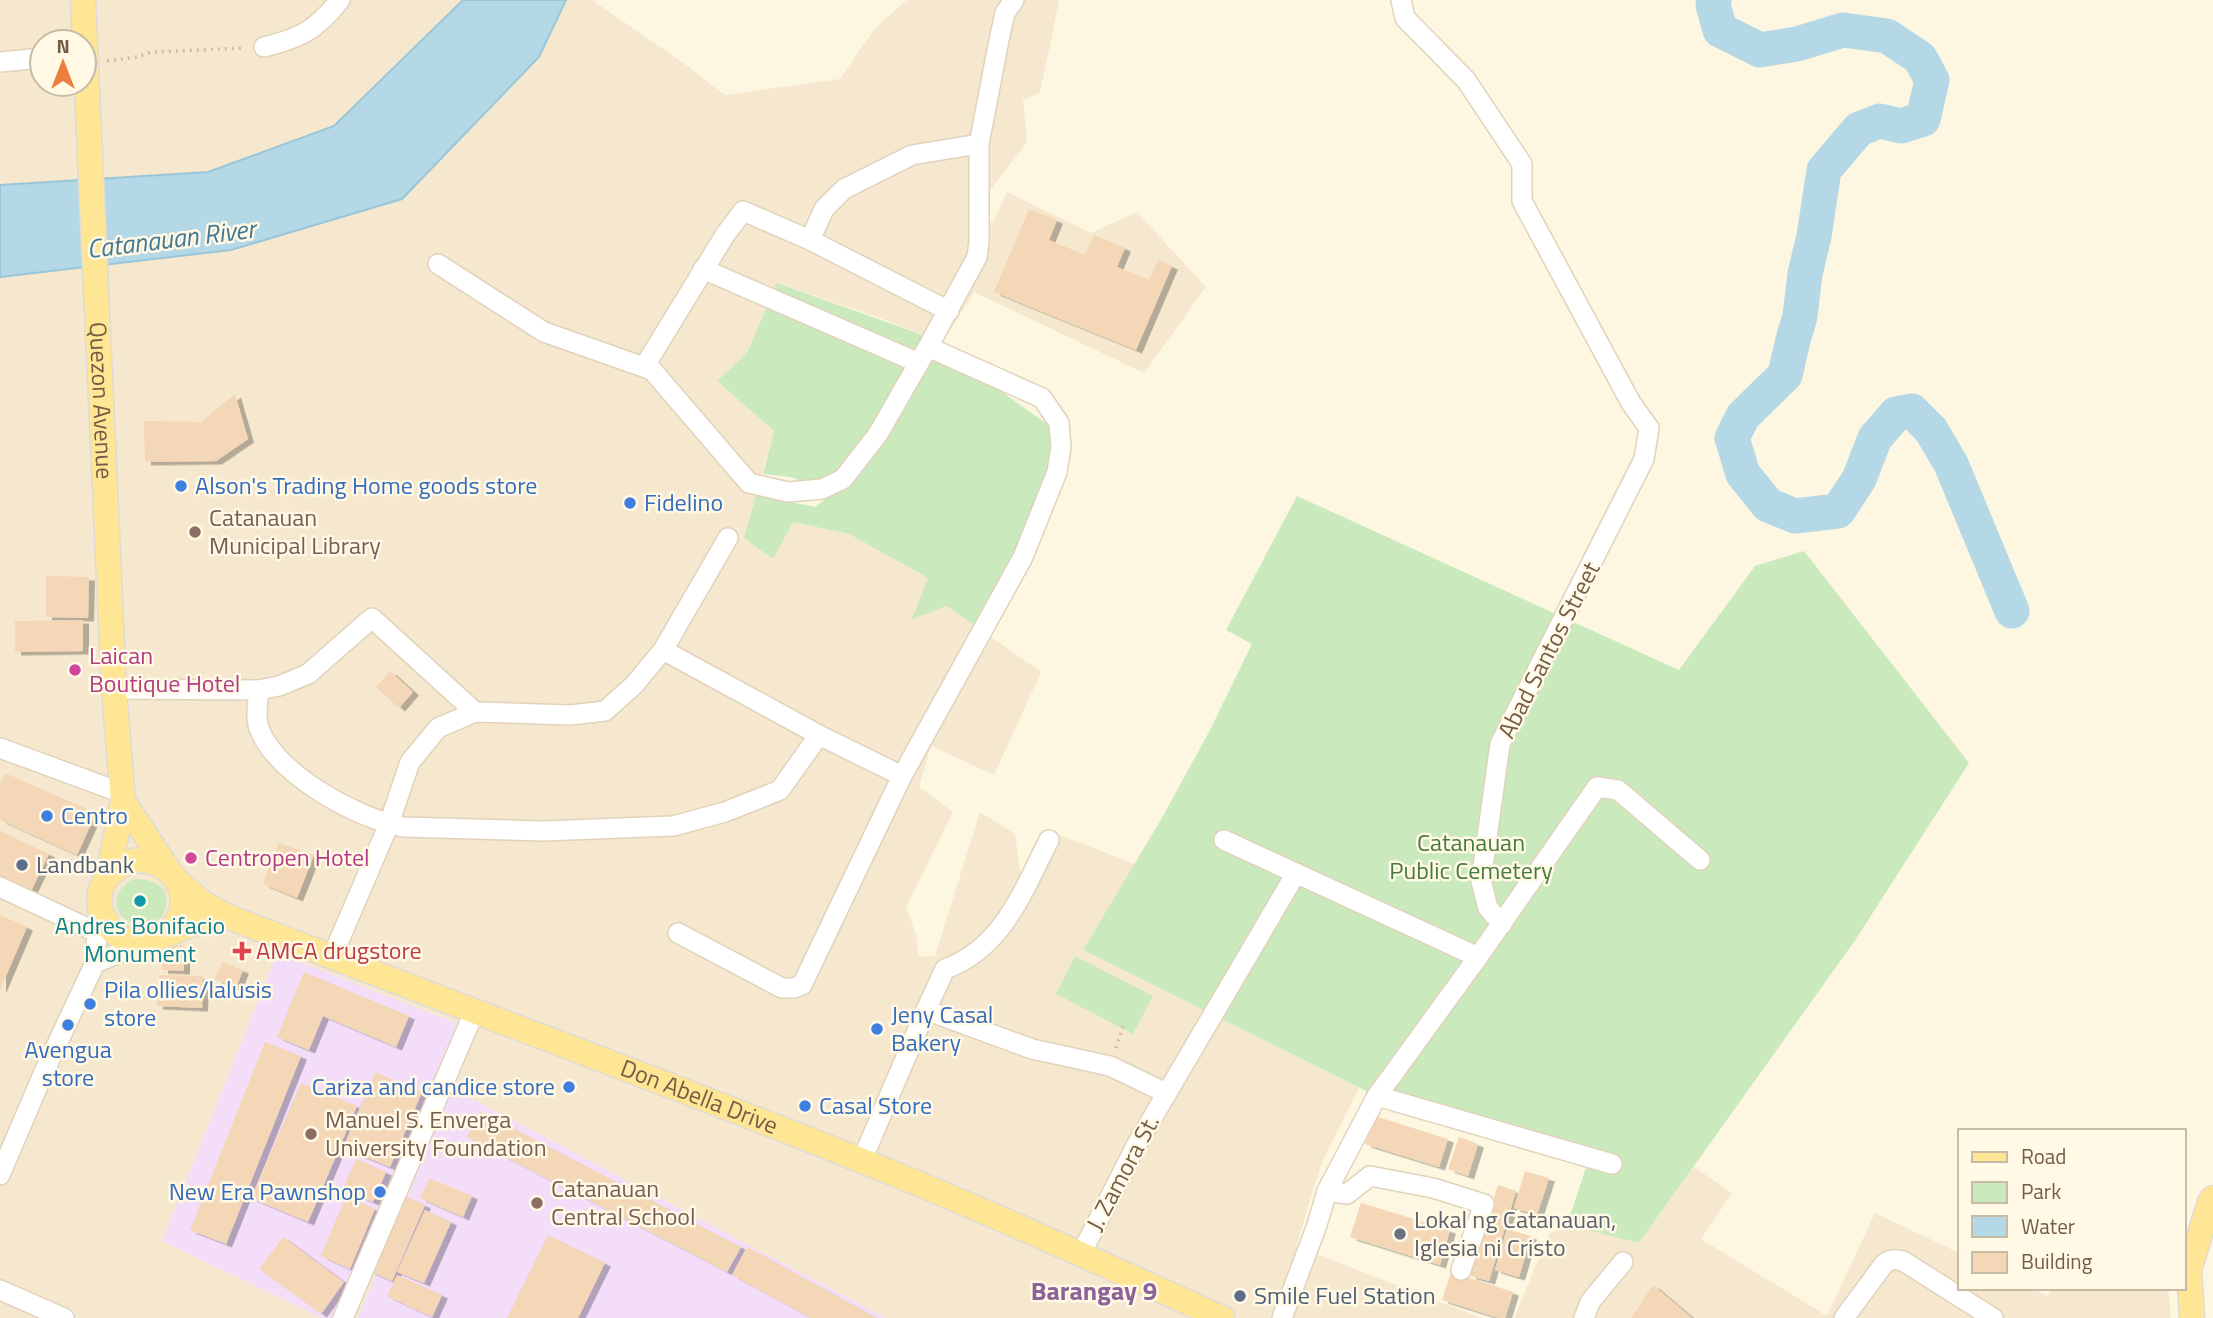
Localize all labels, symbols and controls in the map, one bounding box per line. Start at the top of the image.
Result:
north arrow [28,28,98,98]
text: N [56,31,70,60]
water label: Catanauan River [84,208,260,268]
street label: Quezon Avenue [81,321,124,480]
place label: Alson's Trading Home goods store [195,467,537,503]
marker: Alson's Trading Home goods store [173,478,189,494]
place label: Fidelino [644,484,723,520]
marker: Fidelino [622,495,638,511]
place label: Catanauan Municipal Library [209,499,381,563]
marker: Catanauan Municipal Library [187,524,203,540]
street label: Abad Santos Street [1488,554,1608,744]
place label: Laican Boutique Hotel [89,637,240,701]
marker: Laican Boutique Hotel [67,662,83,678]
place label: Centro [61,797,128,833]
marker: Centro [39,808,55,824]
park label: Catanauan Public Cemetery [1389,824,1553,888]
place label: Centropen Hotel [205,839,370,875]
place label: Landbank [36,846,135,882]
marker: Centropen Hotel [183,850,199,866]
marker: Landbank [14,857,30,873]
marker: Andres Bonifacio Monument [132,893,148,909]
place label: Andres Bonifacio Monument [55,907,225,971]
place label: AMCA drugstore [256,932,422,968]
marker: AMCA drugstore [234,943,250,959]
place label: Pila ollies/lalusis store [104,971,272,1035]
marker: Pila ollies/lalusis store [82,996,98,1012]
place label: Jeny Casal Bakery [891,996,993,1060]
marker: Avengua store [60,1017,76,1033]
marker: Jeny Casal Bakery [869,1021,885,1037]
place label: Avengua store [24,1031,112,1095]
street label: Don Abella Drive [616,1049,784,1143]
place label: Cariza and candice store [312,1068,555,1104]
marker: Cariza and candice store [561,1079,577,1095]
place label: Casal Store [819,1087,932,1123]
marker: Casal Store [797,1098,813,1114]
place label: Manuel S. Enverga University Foundation [325,1101,547,1165]
street label: J. Zamora St. [1076,1108,1168,1237]
marker: Manuel S. Enverga University Foundation [303,1126,319,1142]
legend [1958,1129,2185,1290]
text: Road [2021,1140,2066,1172]
place label: Catanauan Central School [551,1170,696,1234]
place label: New Era Pawnshop [169,1173,366,1209]
text: Park [2021,1175,2061,1207]
marker: New Era Pawnshop [372,1184,388,1200]
marker: Catanauan Central School [529,1195,545,1211]
place label: Lokal ng Catanauan, Iglesia ni Cristo [1414,1201,1616,1265]
text: Water [2021,1210,2075,1242]
marker: Lokal ng Catanauan, Iglesia ni Cristo [1392,1226,1408,1242]
text: Building [2021,1245,2093,1277]
district label: Barangay 9 [1031,1271,1157,1310]
place label: Smile Fuel Station [1254,1277,1436,1313]
marker: Smile Fuel Station [1232,1288,1248,1304]

